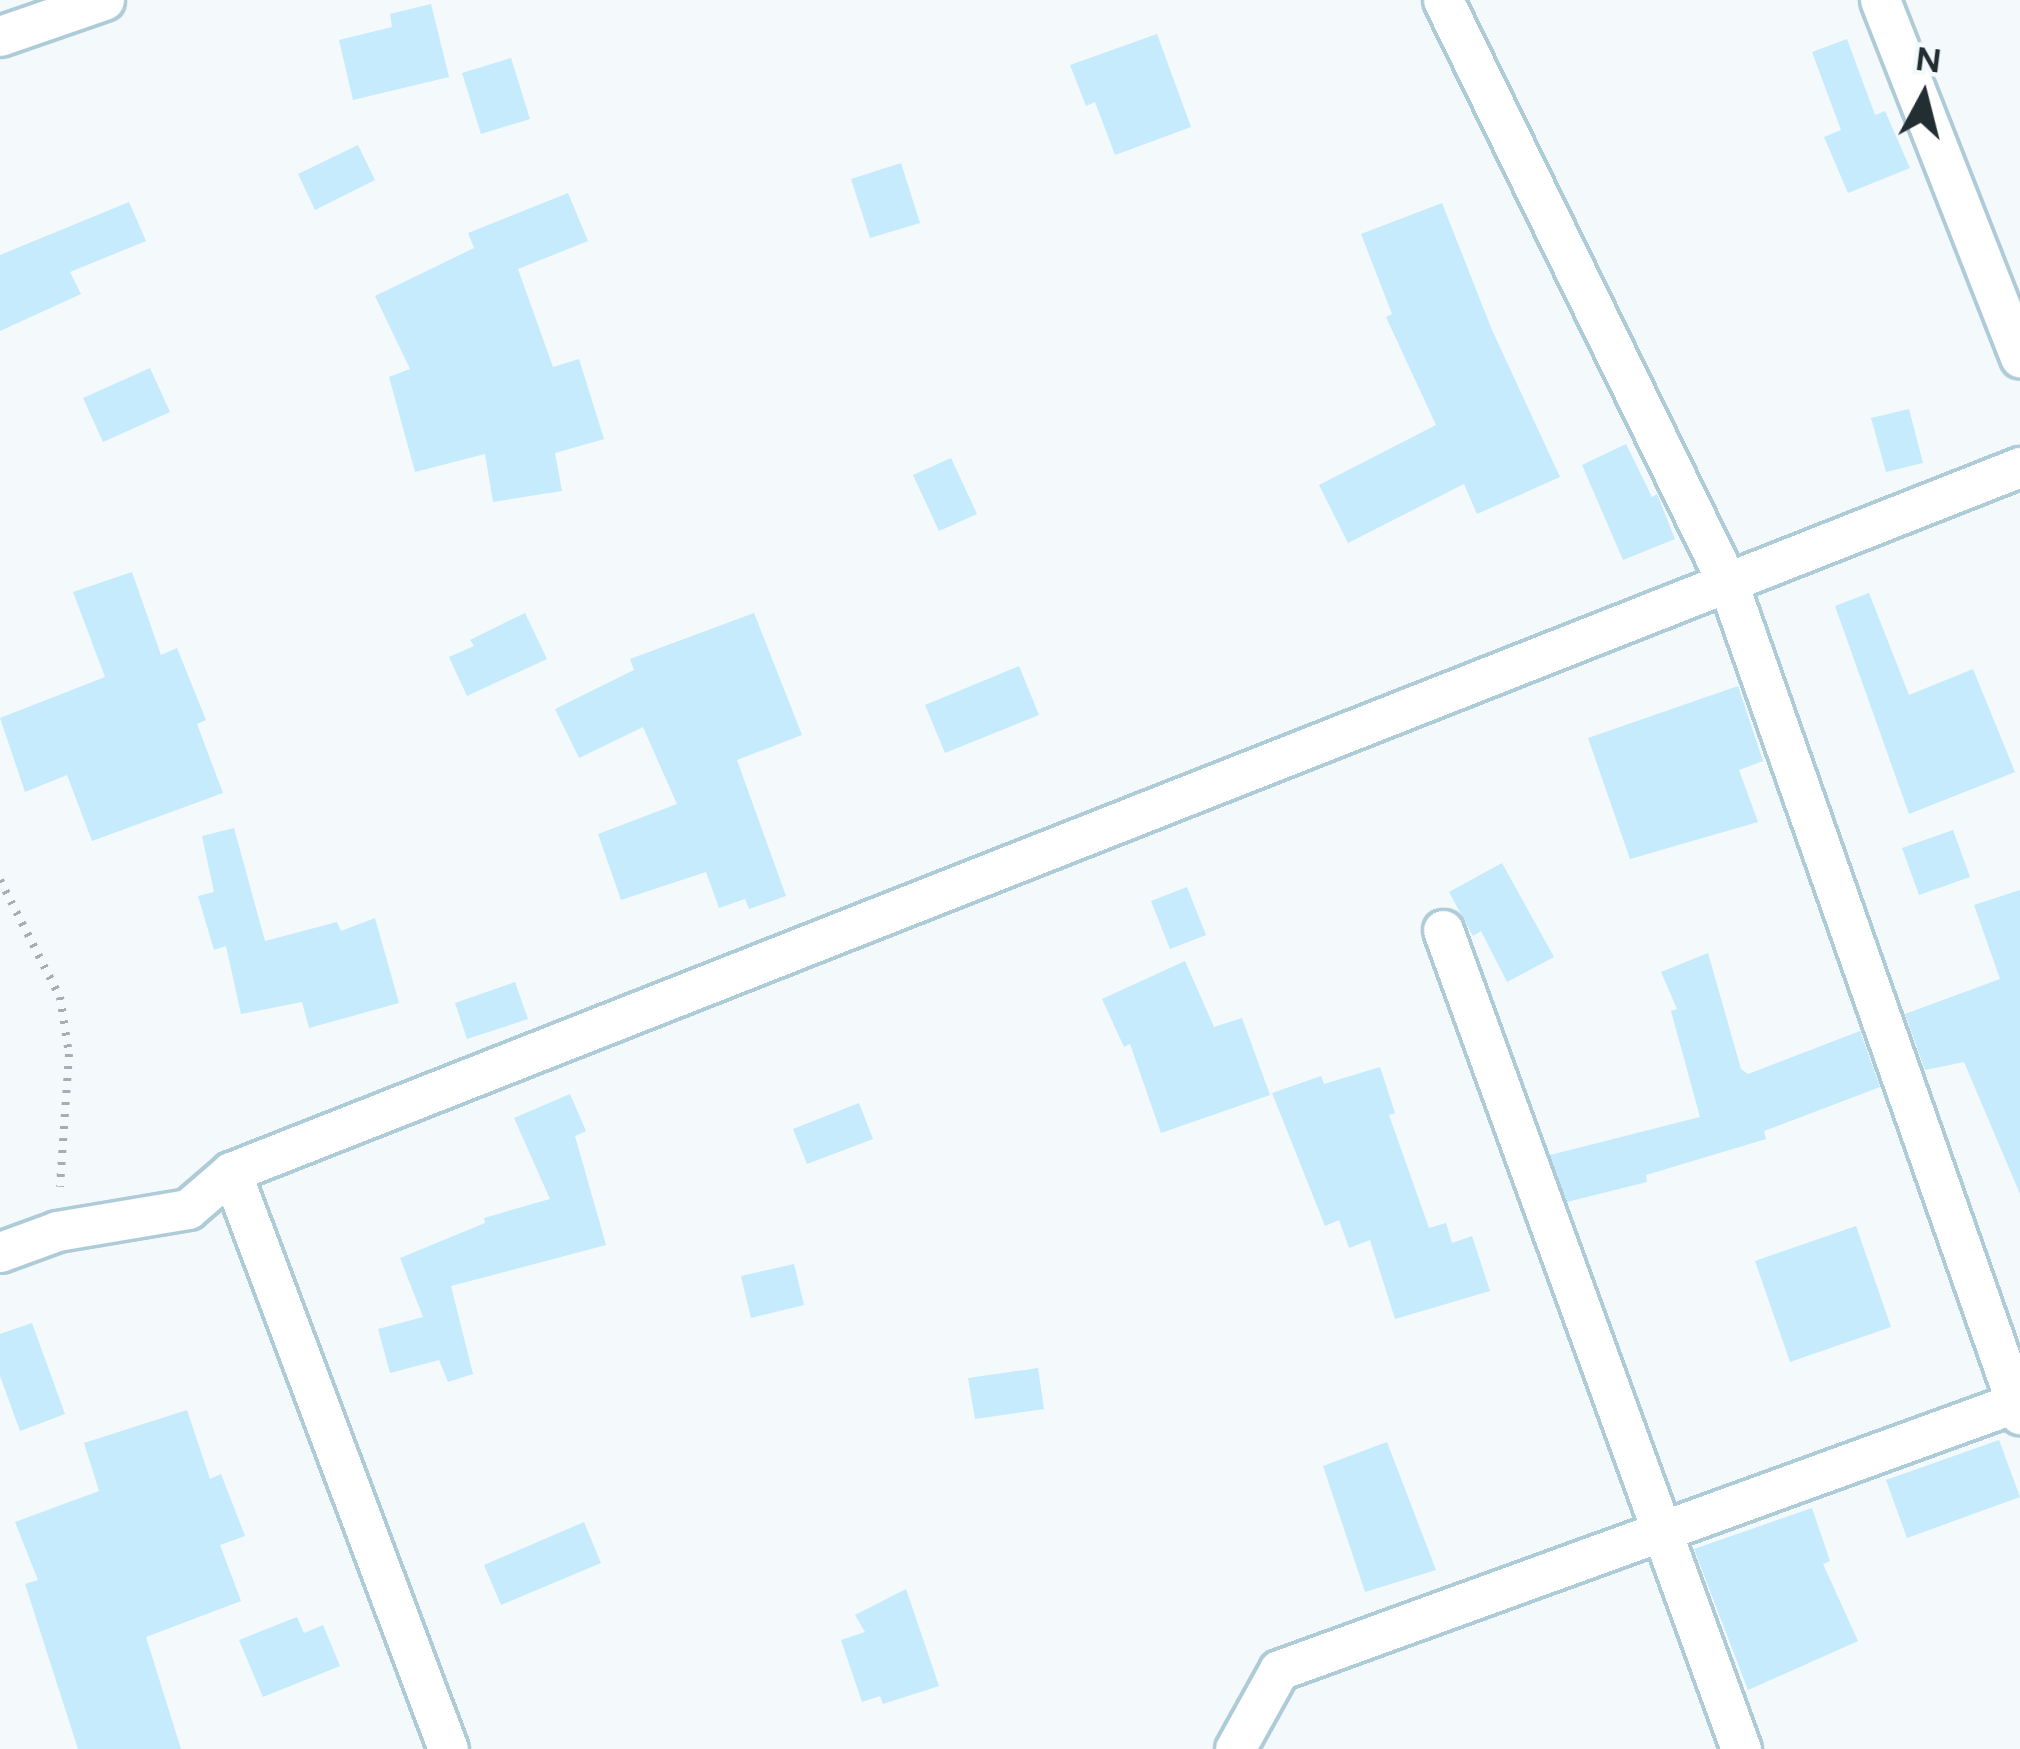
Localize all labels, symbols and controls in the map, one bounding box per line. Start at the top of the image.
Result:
north arrow [1864,36,1984,156]
text: N [1913,39,1943,81]

